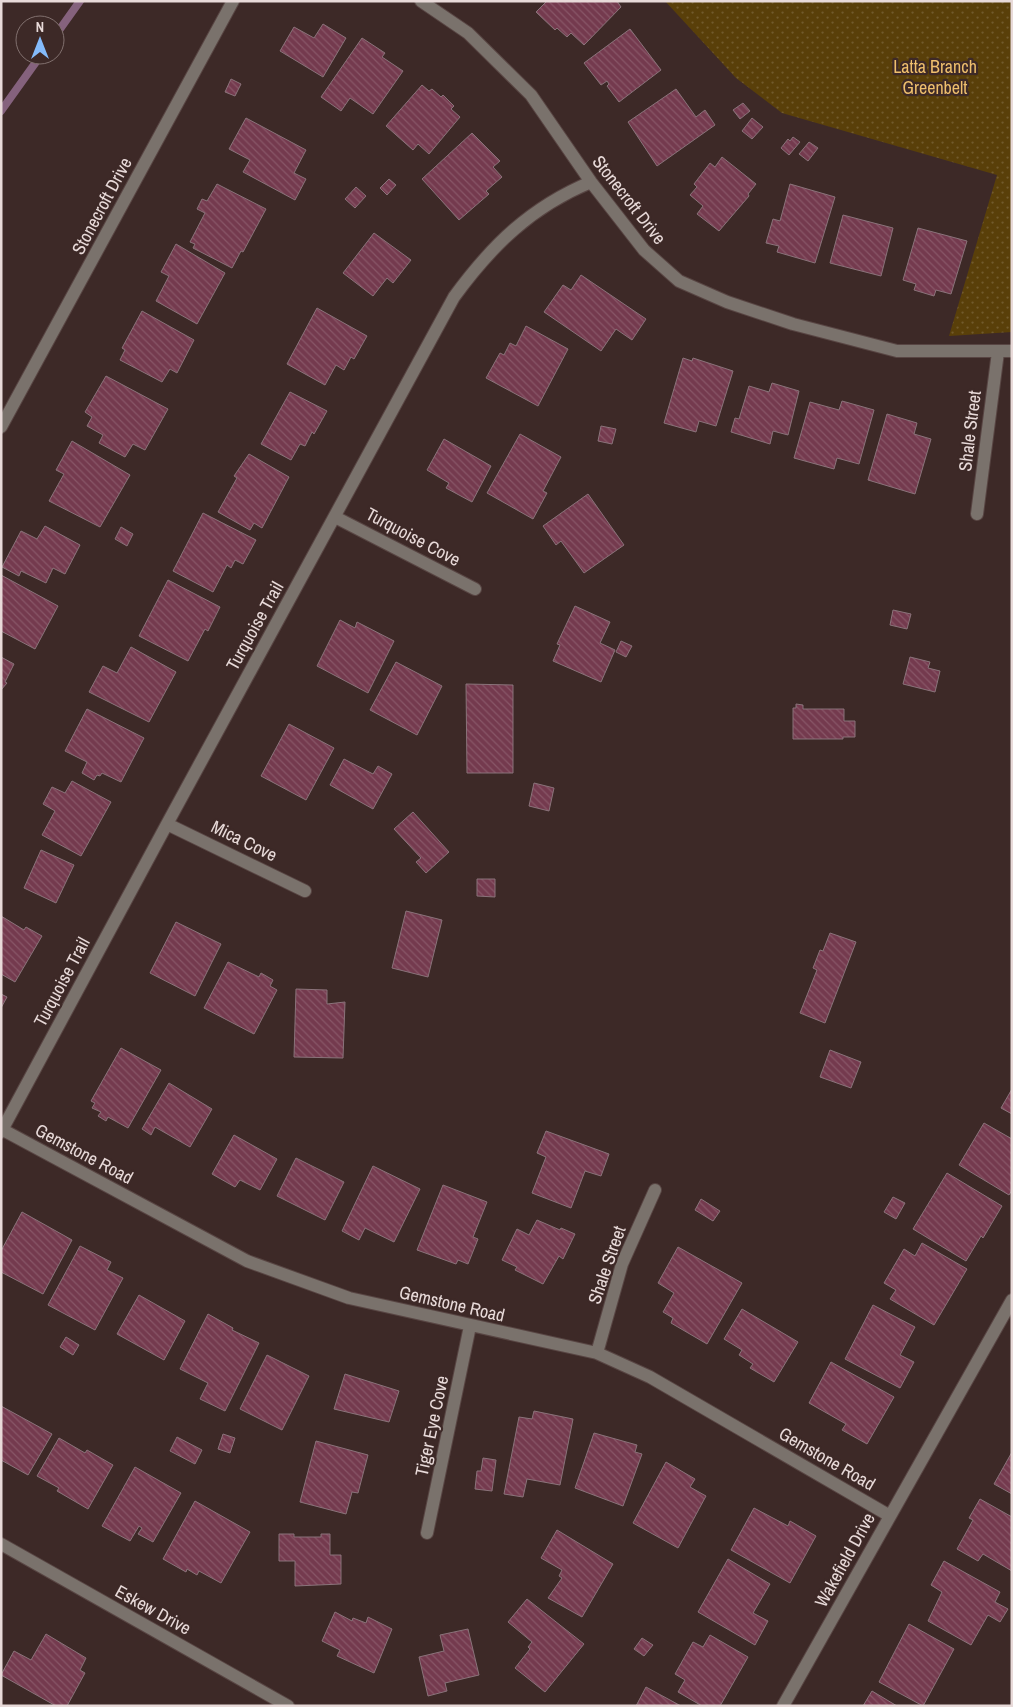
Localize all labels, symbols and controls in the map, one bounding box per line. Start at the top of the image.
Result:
north arrow [15,15,65,65]
text: N [36,18,44,36]
park label: Latta Branch Greenbelt [893,54,977,100]
street label: Stonecroft Drive [587,150,672,249]
street label: Stonecroft Drive [65,153,138,259]
street label: Shale Street [952,389,987,473]
street label: Turquoise Cove [362,501,465,572]
street label: Turquoise Trail [220,577,289,675]
street label: Mica Cove [207,814,281,867]
street label: Turquoise Trail [28,933,96,1031]
street label: Gemstone Road [31,1117,138,1190]
street label: Shale Street [581,1222,632,1307]
street label: Gemstone Road [397,1279,507,1328]
street label: Tiger Eye Cove [409,1373,454,1478]
street label: Gemstone Road [774,1421,880,1496]
street label: Wakefield Drive [808,1508,881,1612]
street label: Eskew Drive [111,1579,196,1641]

